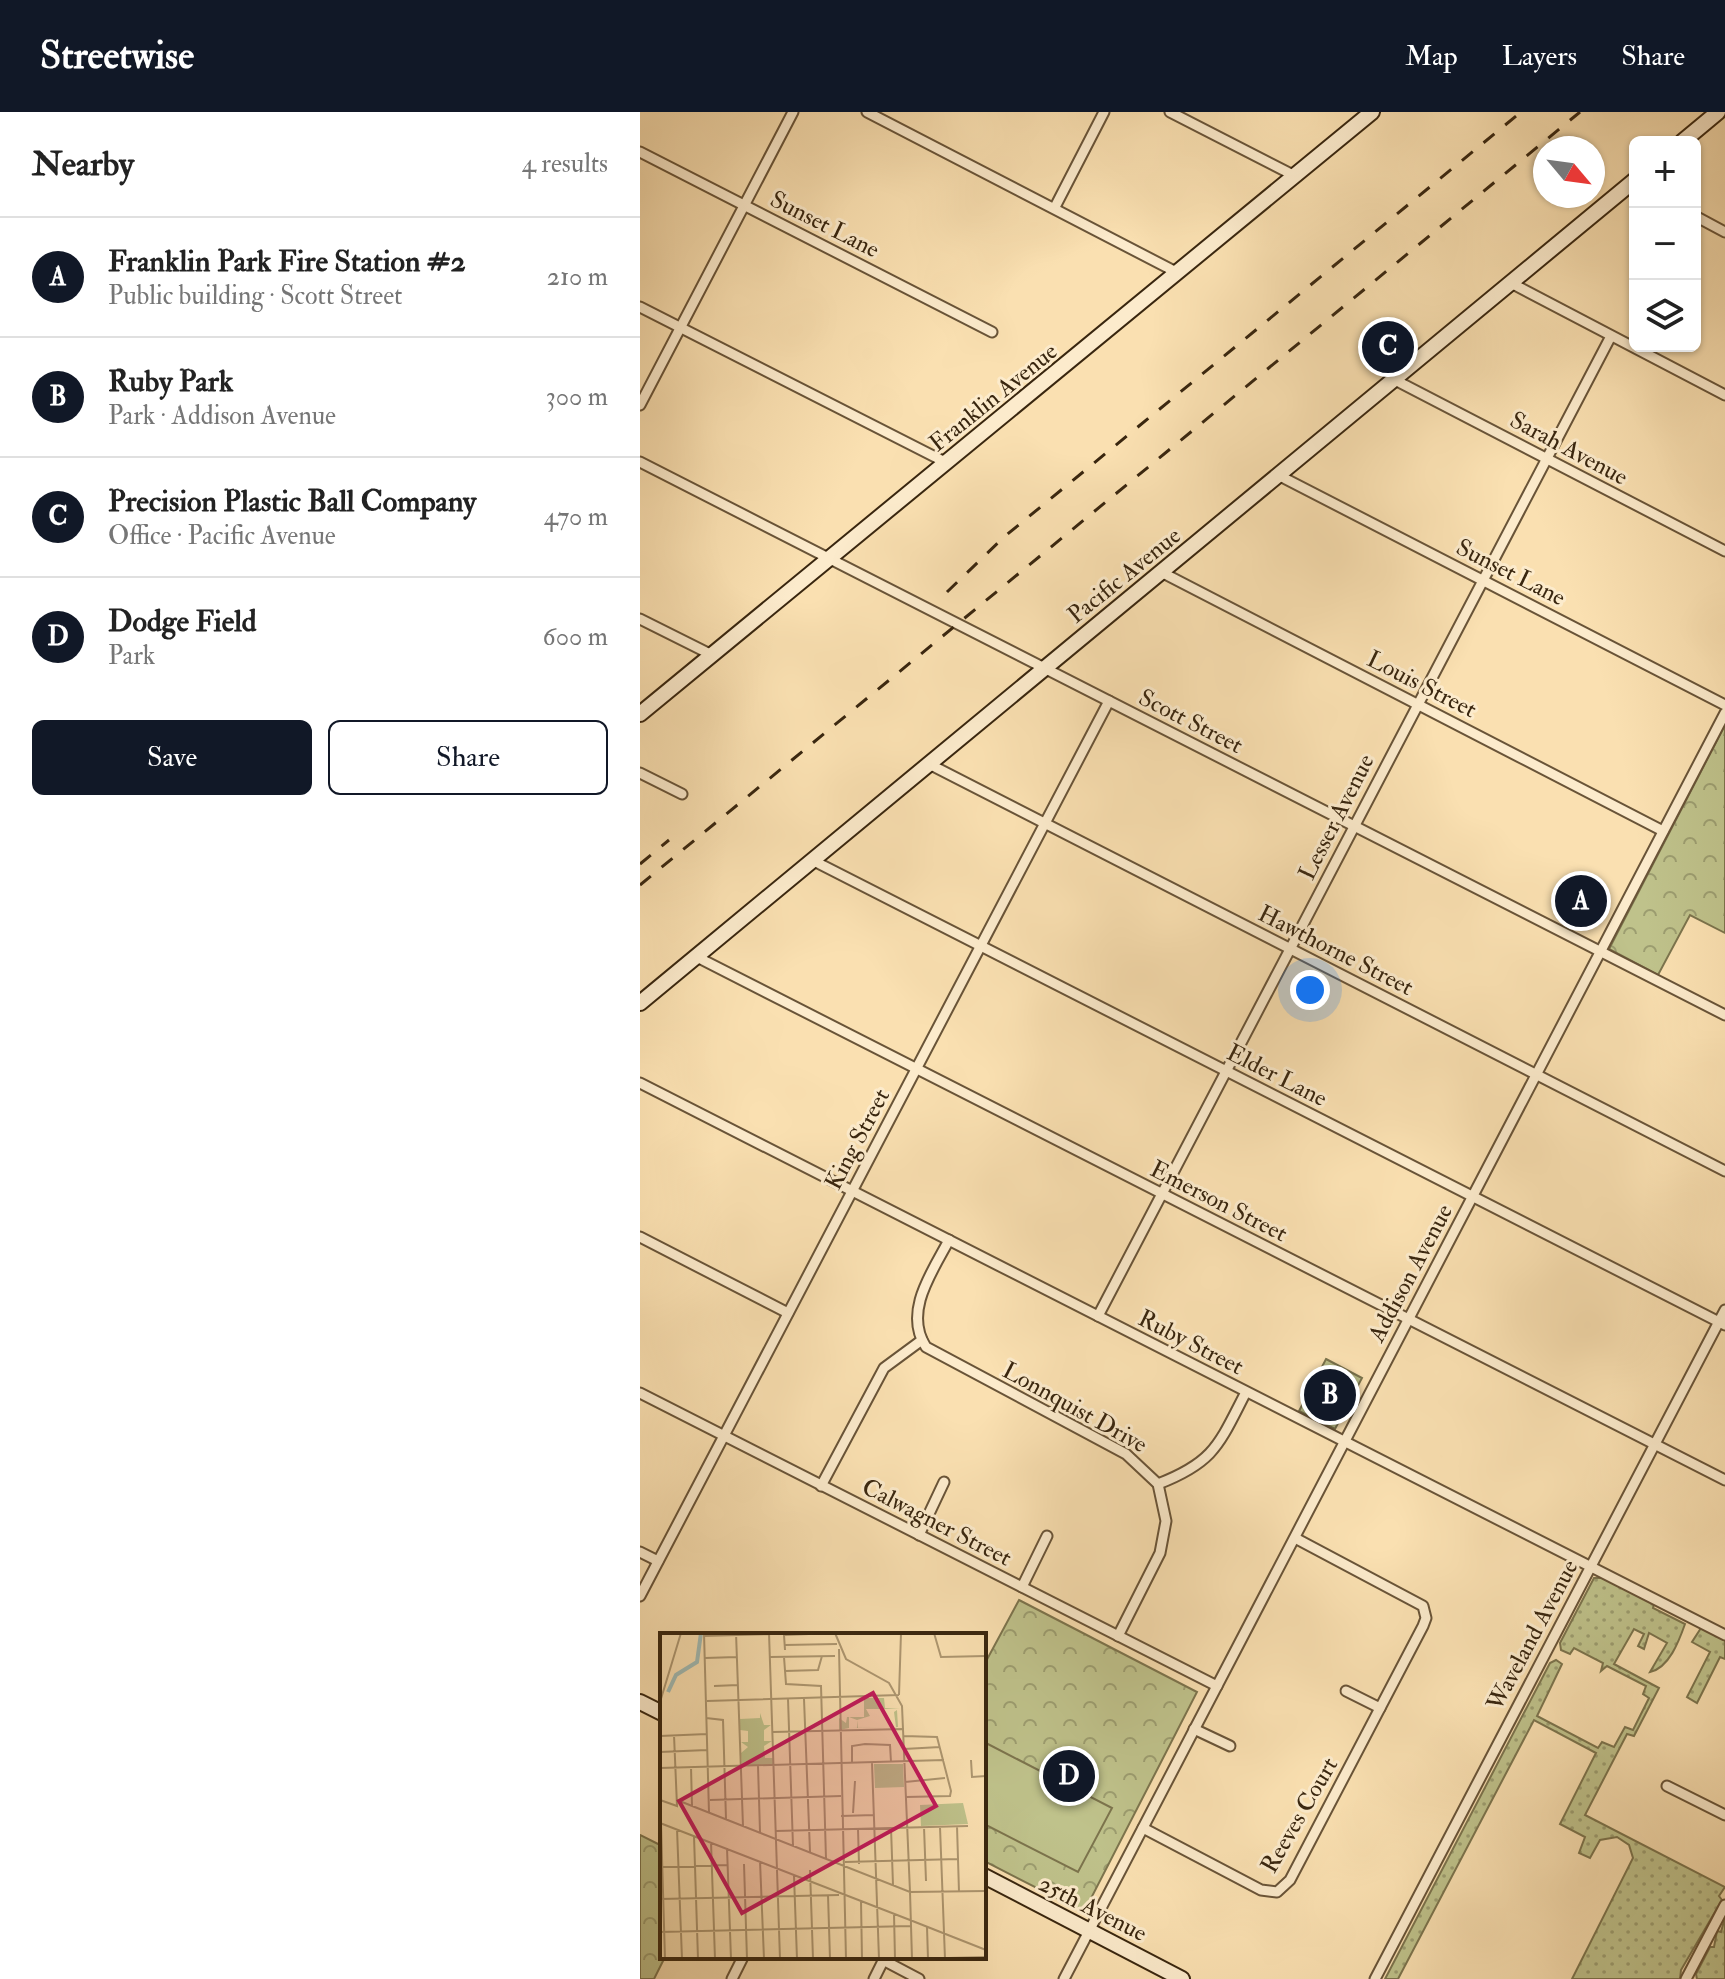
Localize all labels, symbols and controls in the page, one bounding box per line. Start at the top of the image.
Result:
text: Streetwise [40,32,194,80]
text: Map [1405,39,1458,74]
text: Layers [1502,39,1577,74]
text: Share [1621,39,1685,74]
north arrow [1533,136,1605,208]
map controls [1629,136,1701,352]
button: + [1629,136,1701,208]
text: Nearby [32,143,134,186]
text: 4 results [522,148,608,180]
street label: Sunset Lane [765,184,885,265]
button: − [1629,208,1701,280]
text: Franklin Park Fire Station #2 [108,243,466,280]
text: A [50,261,66,293]
text: 210 m [547,261,608,293]
text: Public building · Scott Street [108,280,403,312]
button: layers [1629,280,1701,352]
pin: C [1362,317,1414,377]
street label: Franklin Avenue [923,336,1064,459]
text: Ruby Park [108,363,233,400]
text: B [49,381,67,413]
text: 300 m [546,381,608,413]
text: Park · Addison Avenue [108,400,336,432]
street label: Sarah Avenue [1504,404,1633,492]
text: Precision Plastic Ball Company [108,483,476,520]
text: C [48,501,68,533]
text: 470 m [544,501,608,533]
text: Office · Pacific Avenue [108,520,336,552]
street label: Pacific Avenue [1061,520,1187,630]
street label: Sunset Lane [1451,532,1571,613]
text: Dodge Field [108,603,257,640]
text: D [47,621,69,653]
text: 600 m [543,621,608,653]
text: Park [108,640,155,672]
street label: Louis Street [1362,644,1482,725]
street label: Scott Street [1133,682,1248,761]
button: Save [32,720,312,795]
button: Share [328,720,608,795]
street label: Lesser Avenue [1291,749,1381,885]
pin: A [1555,871,1607,931]
street label: Hawthorne Street [1253,898,1419,1003]
your location [1290,970,1330,1010]
street label: Elder Lane [1221,1037,1332,1114]
street label: King Street [818,1083,897,1195]
street label: Emerson Street [1145,1154,1293,1249]
street label: Addison Avenue [1361,1199,1460,1348]
street label: Ruby Street [1133,1303,1249,1382]
street label: Lonnquist Drive [997,1355,1153,1460]
pin: B [1304,1365,1356,1425]
street label: Calwagner Street [857,1471,1017,1574]
street label: Waveland Avenue [1479,1554,1585,1717]
inset map [660,1633,986,1959]
pin: D [1043,1746,1095,1806]
street label: Reeves Court [1254,1752,1345,1879]
street label: 25th Avenue [1033,1868,1152,1949]

